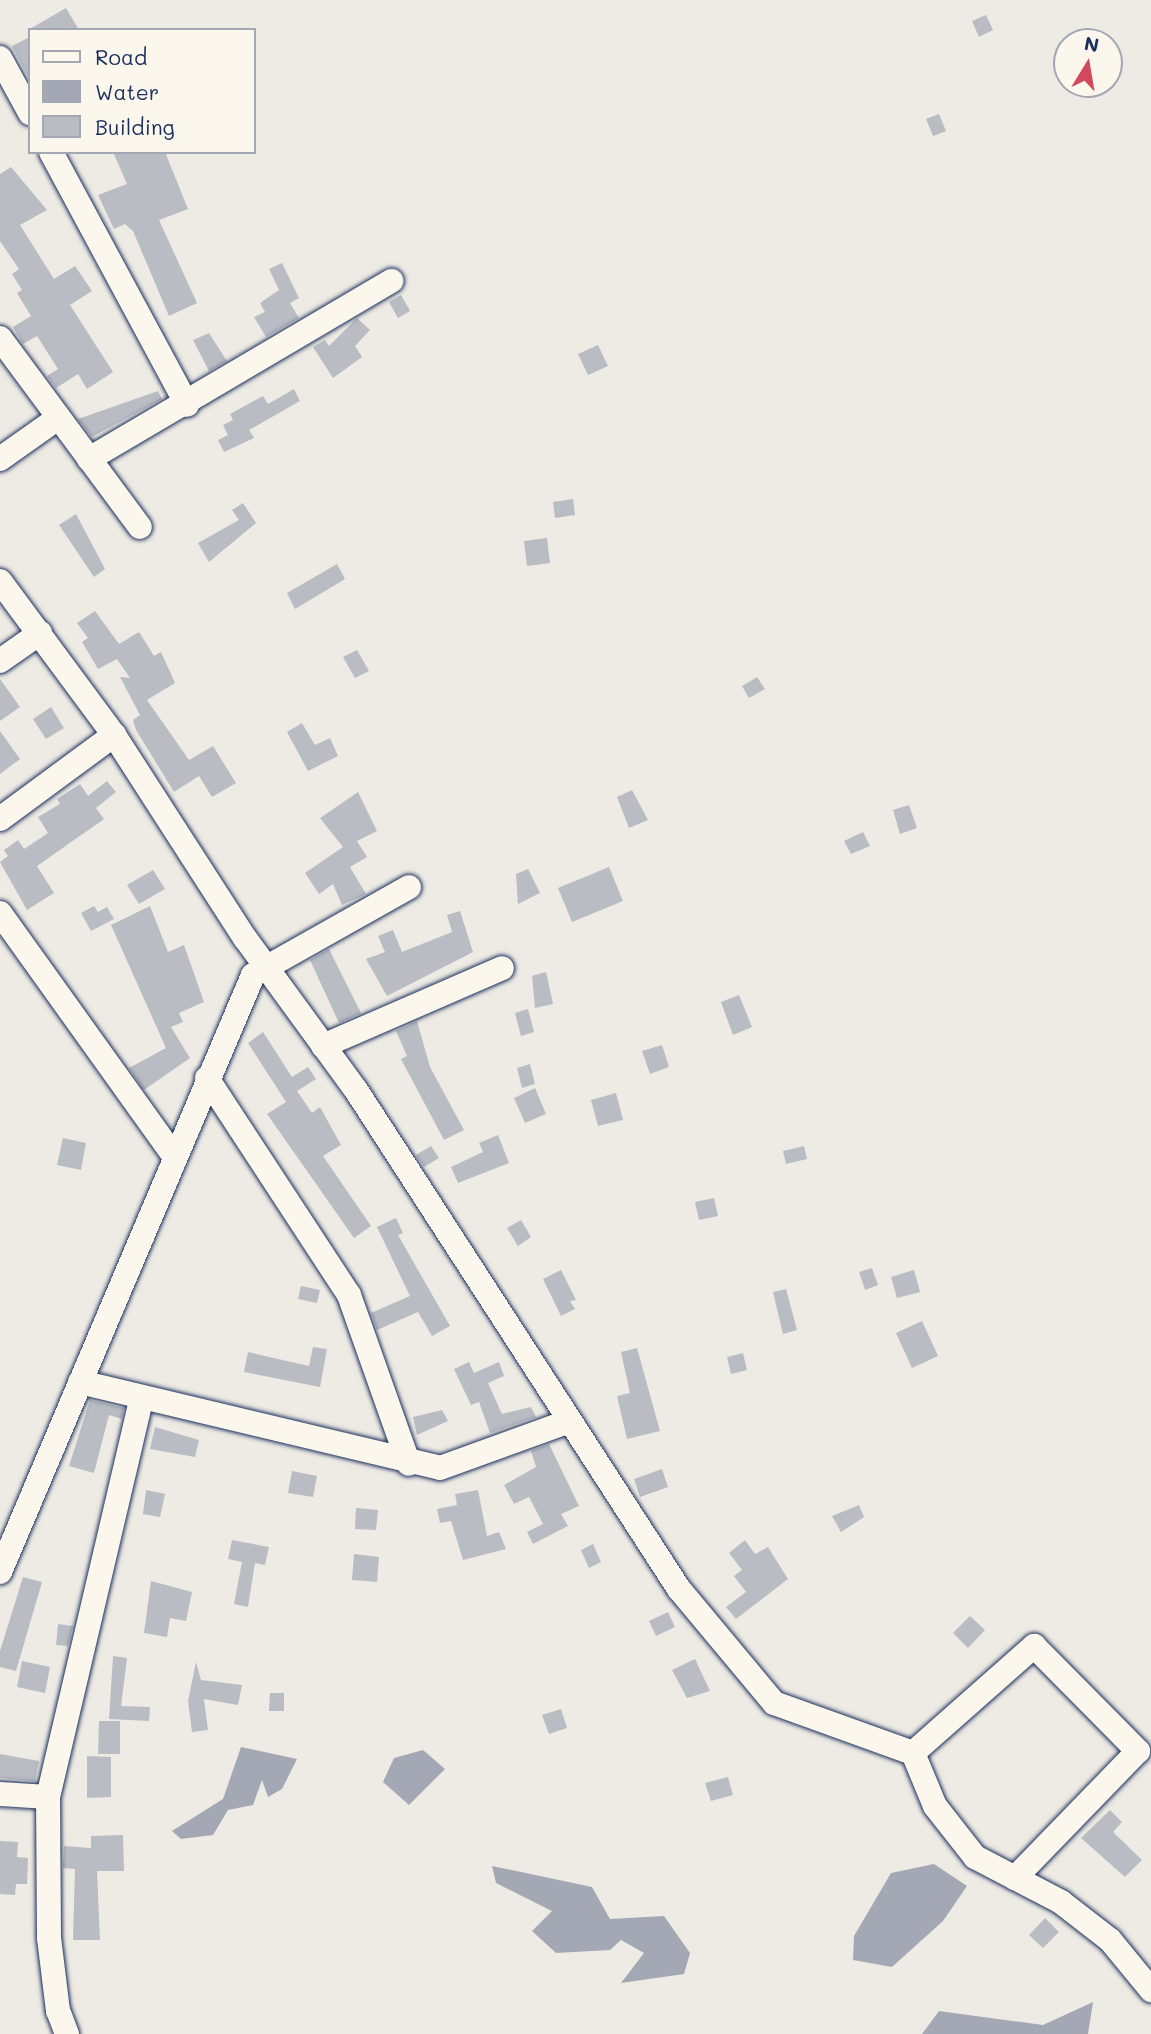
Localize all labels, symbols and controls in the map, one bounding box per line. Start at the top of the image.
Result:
legend [28,28,256,154]
north arrow [1053,28,1123,98]
text: N [1082,30,1101,58]
text: Road [95,43,147,70]
text: Water [95,78,159,105]
text: Building [95,113,175,140]

